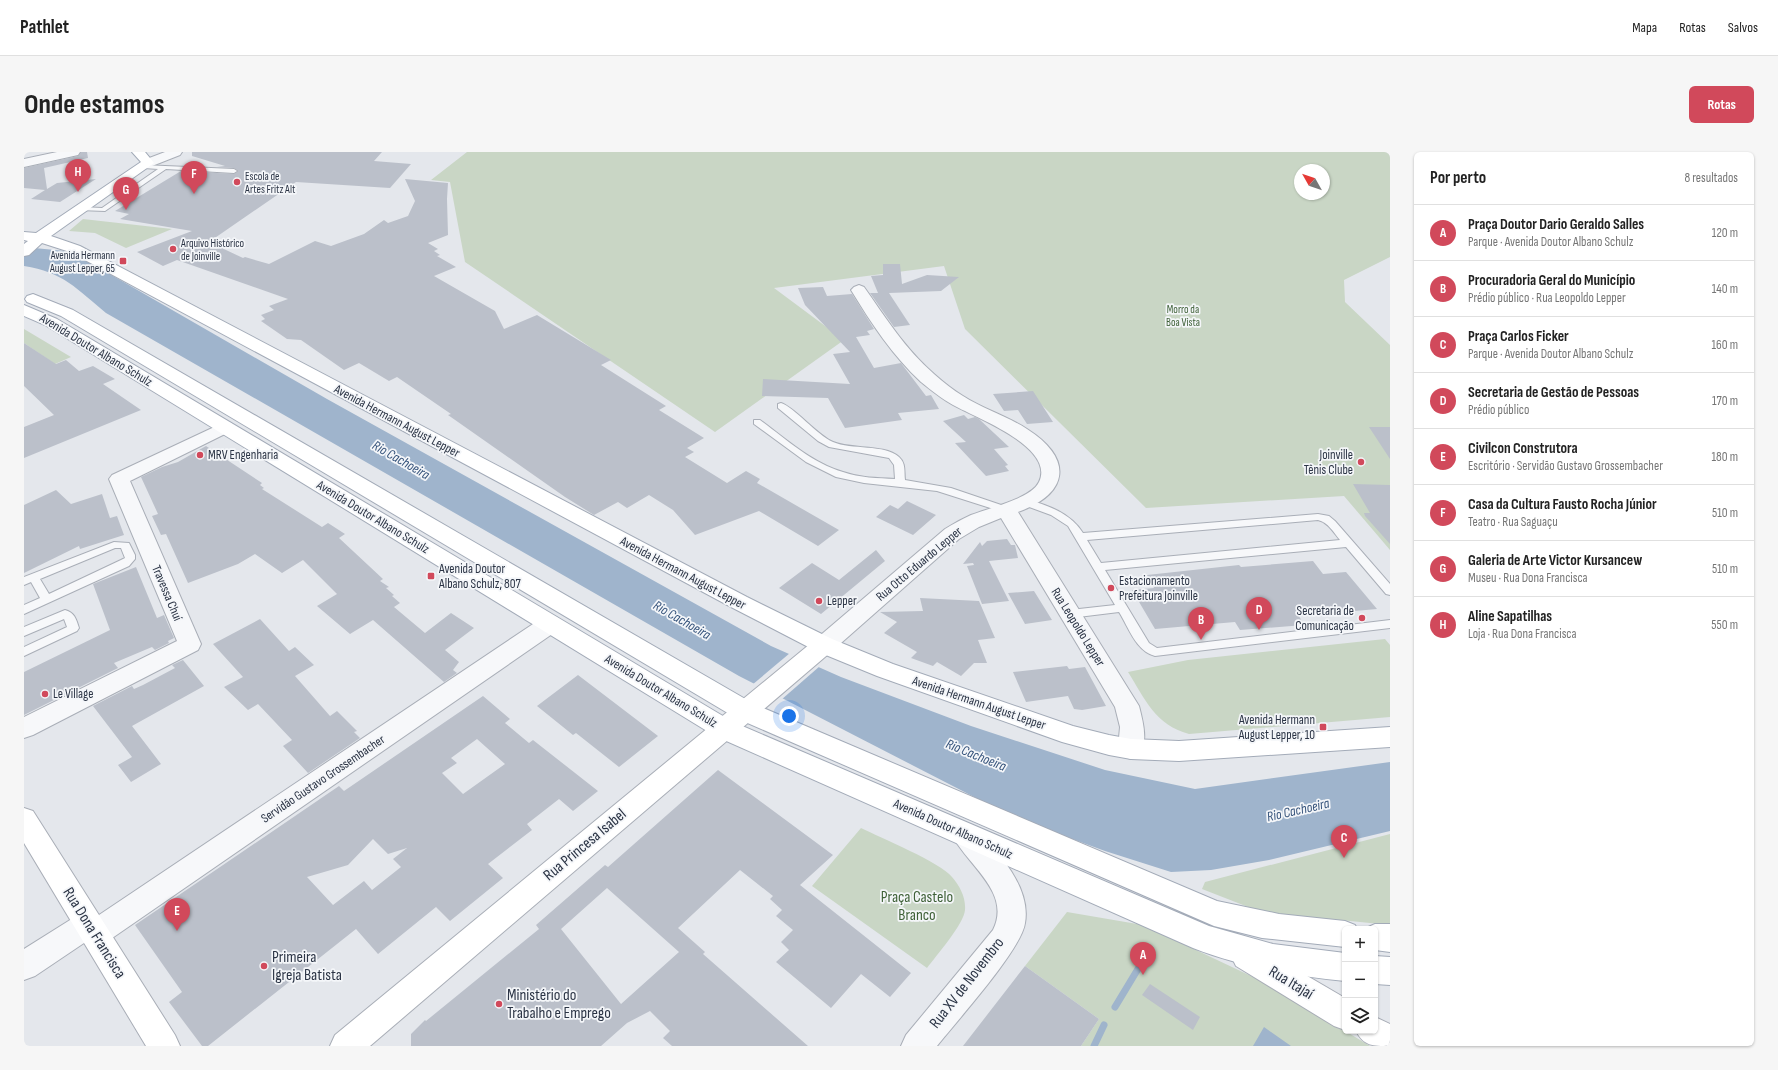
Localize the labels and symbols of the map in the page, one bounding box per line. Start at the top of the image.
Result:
pin: H [65,159,91,192]
pin: F [181,161,207,194]
north arrow [1294,164,1330,200]
place label: Escola de Artes Fritz Alt [244,170,296,196]
pin: G [113,177,139,210]
marker: Escola de Artes Fritz Alt [232,177,242,187]
place label: Arquivo Histórico de Joinville [180,237,245,263]
marker: Arquivo Histórico de Joinville [168,244,178,254]
place label: Avenida Hermann August Lepper, 65 [49,249,115,275]
marker: Avenida Hermann August Lepper, 65 [118,256,128,266]
park label: Morro da Boa Vista [1166,303,1200,329]
street label: Avenida Doutor Albano Schulz [36,309,156,390]
street label: Avenida Hermann August Lepper [331,381,463,461]
water label: Rio Cachoeira [369,437,433,483]
place label: MRV Engenharia [208,447,278,463]
place label: Joinville Tênis Clube [1304,447,1353,478]
marker: MRV Engenharia [195,450,205,460]
marker: Joinville Tênis Clube [1356,457,1366,467]
street label: Avenida Doutor Albano Schulz [313,476,433,557]
street label: Rua Otto Eduardo Lepper [873,523,965,605]
street label: Avenida Hermann August Lepper [617,533,749,613]
place label: Avenida Doutor Albano Schulz, 807 [438,561,521,592]
street label: Travessa Chuí [148,563,186,624]
marker: Avenida Doutor Albano Schulz, 807 [426,571,436,581]
place label: Estacionamento Prefeitura Joinville [1119,573,1198,604]
marker: Estacionamento Prefeitura Joinville [1106,583,1116,593]
street label: Rua Leopoldo Lepper [1048,585,1109,669]
place label: Lepper [827,593,857,609]
marker: Lepper [814,596,824,606]
water label: Rio Cachoeira [650,597,714,643]
pin: D [1246,597,1272,630]
place label: Secretaria de Comunicação [1295,603,1354,634]
pin: B [1188,607,1214,640]
marker: Secretaria de Comunicação [1357,613,1367,623]
street label: Avenida Doutor Albano Schulz [601,650,721,731]
street label: Avenida Hermann August Lepper [909,672,1048,733]
place label: Le Village [53,686,93,702]
marker: Le Village [40,689,50,699]
your location [779,706,799,726]
place label: Avenida Hermann August Lepper, 10 [1238,712,1315,743]
marker: Avenida Hermann August Lepper, 10 [1318,722,1328,732]
street label: Servidão Gustavo Grossembacher [258,731,388,826]
water label: Rio Cachoeira [943,735,1009,775]
street label: Avenida Doutor Albano Schulz [890,795,1015,863]
water label: Rio Cachoeira [1265,795,1331,825]
street label: Rua Princesa Isabel [540,805,630,885]
pin: C [1331,825,1357,858]
street label: Rua Dona Francisca [58,884,130,982]
park label: Praça Castelo Branco [881,888,953,925]
pin: E [164,898,190,931]
street label: Rua XV de Novembro [926,934,1008,1032]
pin: A [1130,942,1156,975]
place label: Primeira Igreja Batista [272,948,342,985]
marker: Primeira Igreja Batista [259,961,269,971]
street label: Rua Itajaí [1265,962,1317,1004]
place label: Ministério do Trabalho e Emprego [507,986,611,1023]
marker: Ministério do Trabalho e Emprego [494,999,504,1009]

